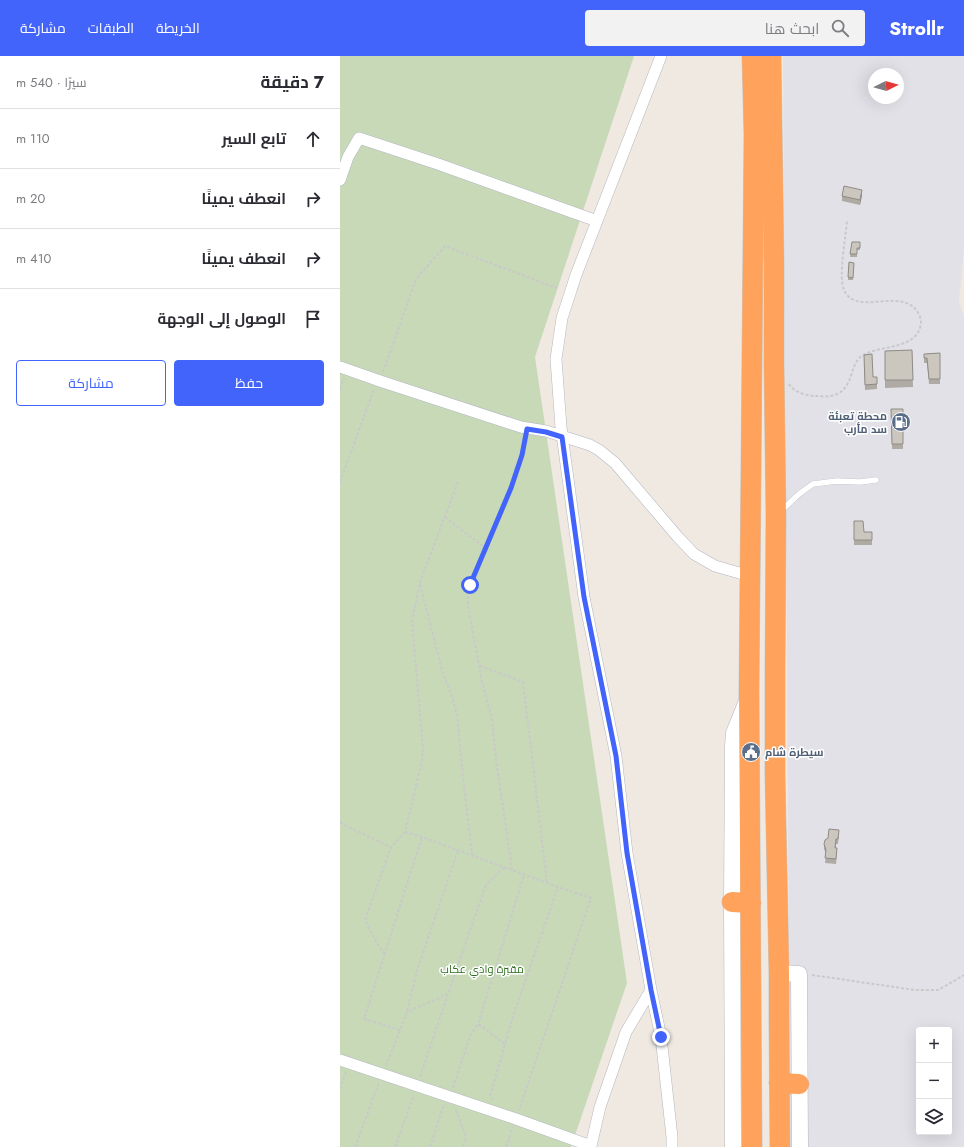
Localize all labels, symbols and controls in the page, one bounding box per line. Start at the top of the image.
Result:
search box [585,10,865,46]
text: Strollr [889,15,944,42]
icon: search [829,17,851,39]
text: مشاركة [20,18,66,38]
text: الطبقات [88,18,134,38]
text: الخريطة [156,18,200,38]
text: ابحث هنا [765,18,819,40]
north arrow [868,68,904,104]
text: 7 دقيقة [261,70,324,94]
text: سيرًا · 540 m [16,73,86,92]
text: تابع السير [222,128,286,150]
icon: ahead [302,128,324,150]
text: 110 m [16,129,50,148]
text: انعطف يمينًا [202,188,286,210]
icon: right [302,188,324,210]
text: 20 m [16,189,45,208]
text: انعطف يمينًا [202,248,286,270]
icon: right [302,248,324,270]
text: 410 m [16,249,51,268]
text: الوصول إلى الوجهة [157,308,286,330]
icon: arrive [302,308,324,330]
button: مشاركة [16,360,166,406]
button: حفظ [174,360,324,406]
place label: محطة تعبئة سد مأرب [828,408,887,437]
fuel station icon: محطة تعبئة سد مأرب [890,411,912,433]
route start [461,576,479,594]
public building icon: سيطرة شام [740,741,762,763]
place label: سيطرة شام [765,744,824,760]
park label: مقبرة وادي عكاب [440,961,524,978]
map controls [916,1027,952,1135]
button: + [916,1027,952,1063]
route end [652,1028,670,1046]
button: − [916,1063,952,1099]
button: layers [916,1099,952,1135]

